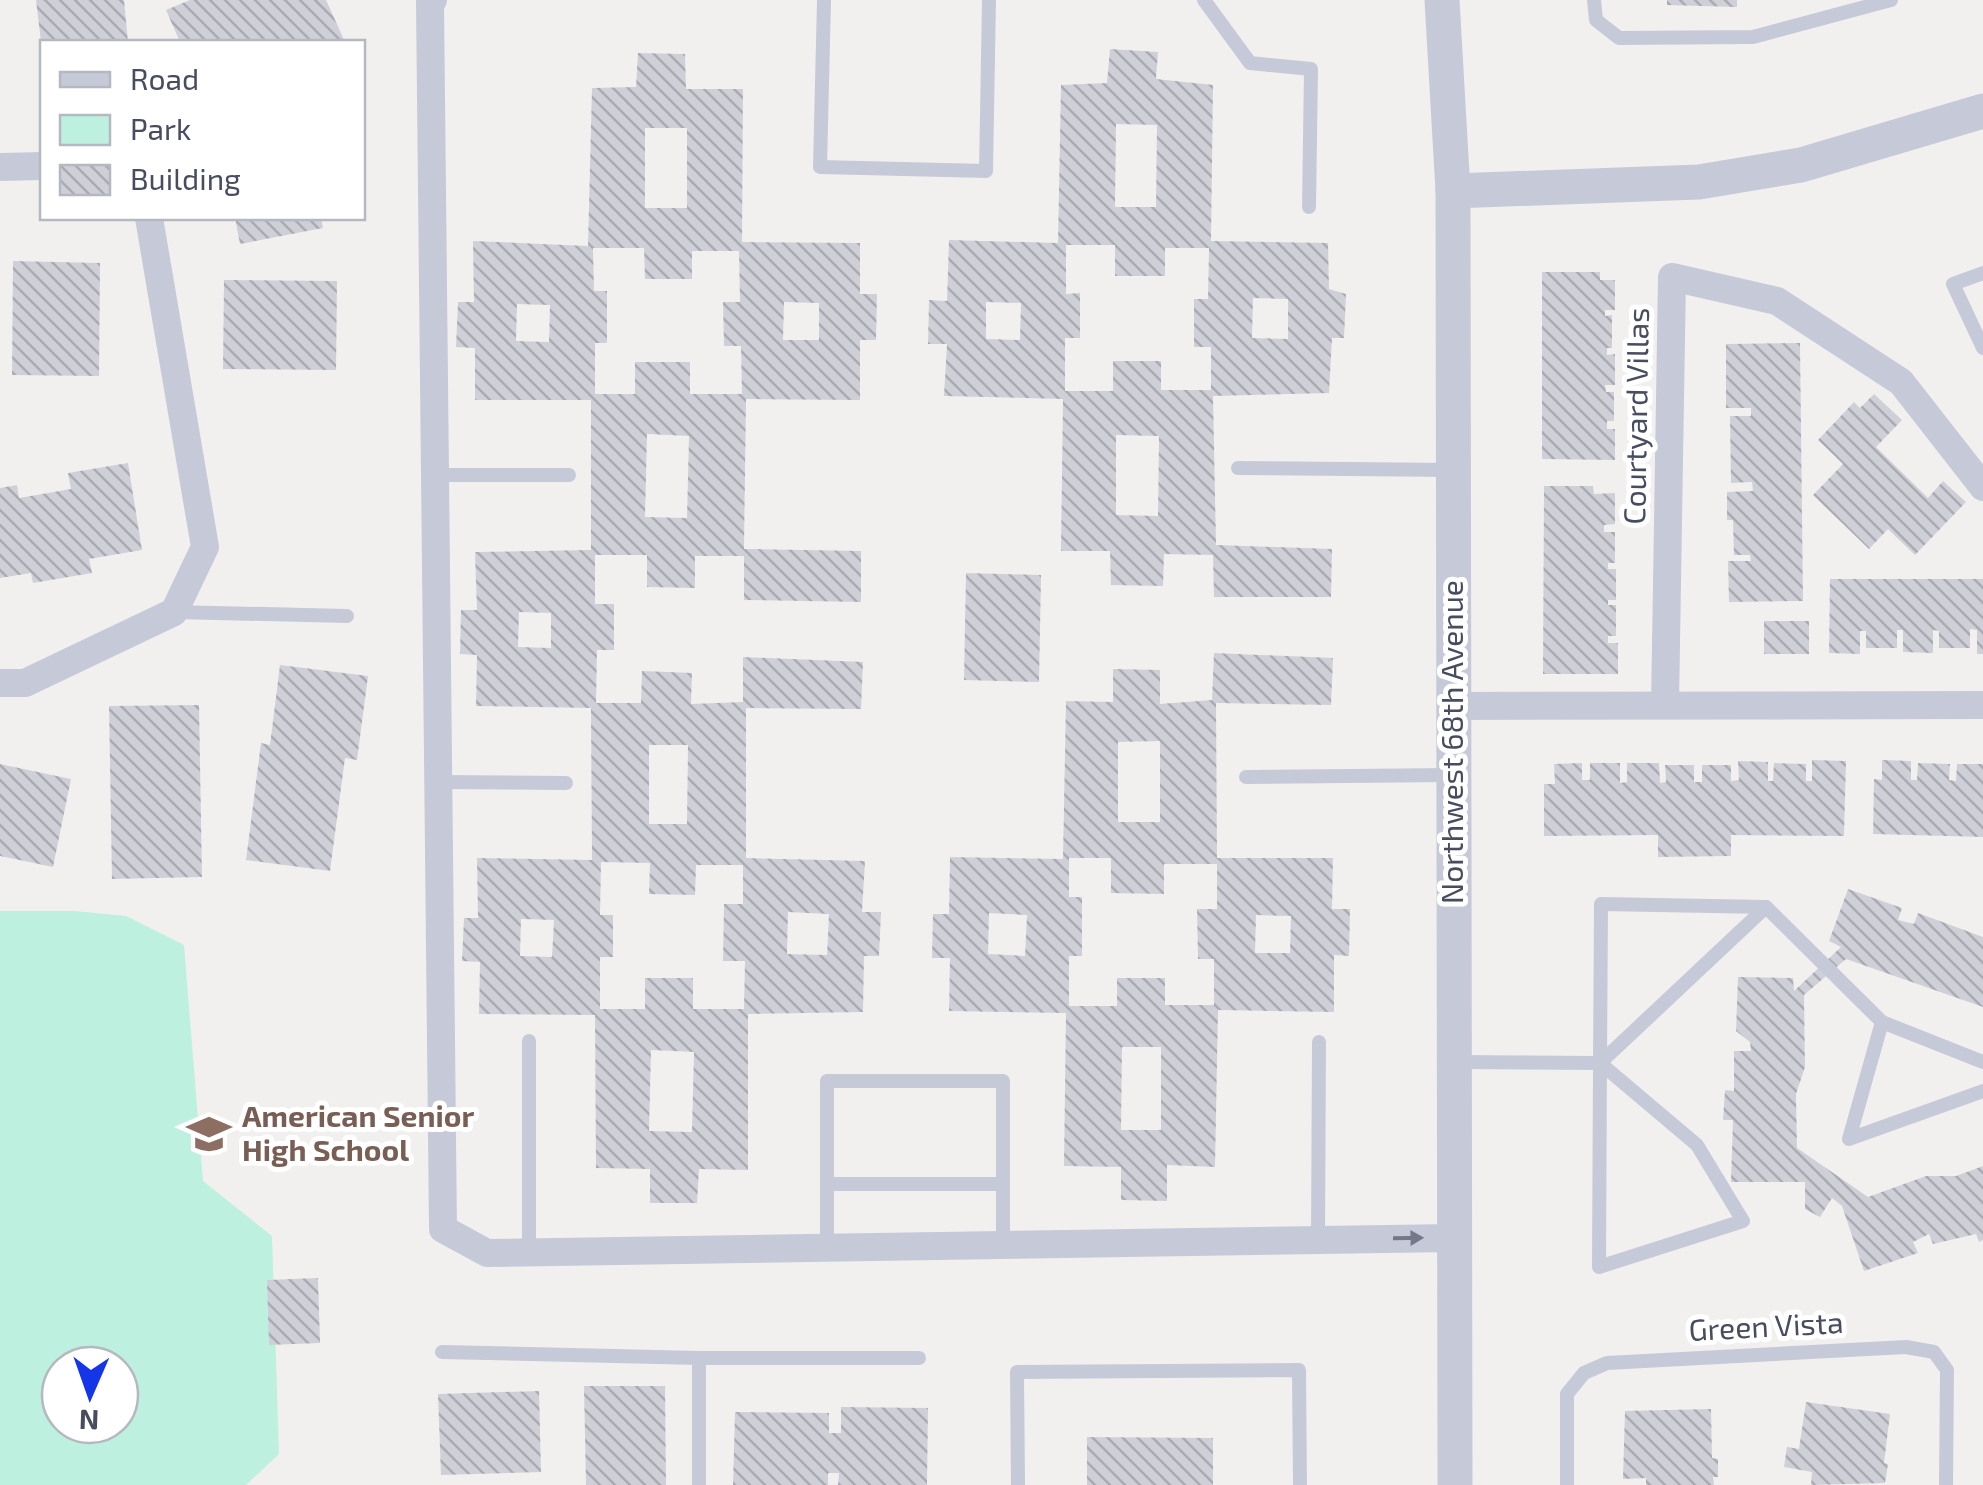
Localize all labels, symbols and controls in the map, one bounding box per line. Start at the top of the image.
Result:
legend [40,40,365,220]
text: Road [130,60,199,96]
text: Park [130,110,191,146]
text: Building [130,160,241,196]
street label: Courtyard Villas [1615,307,1655,525]
street label: Northwest 68th Avenue [1433,580,1469,904]
place label: American Senior High School [242,1097,474,1167]
school or university icon: American Senior High School [185,1110,233,1158]
one-way arrow [1392,1230,1424,1246]
street label: Green Vista [1688,1303,1844,1347]
north arrow [40,1345,140,1445]
text: N [78,1404,100,1438]

